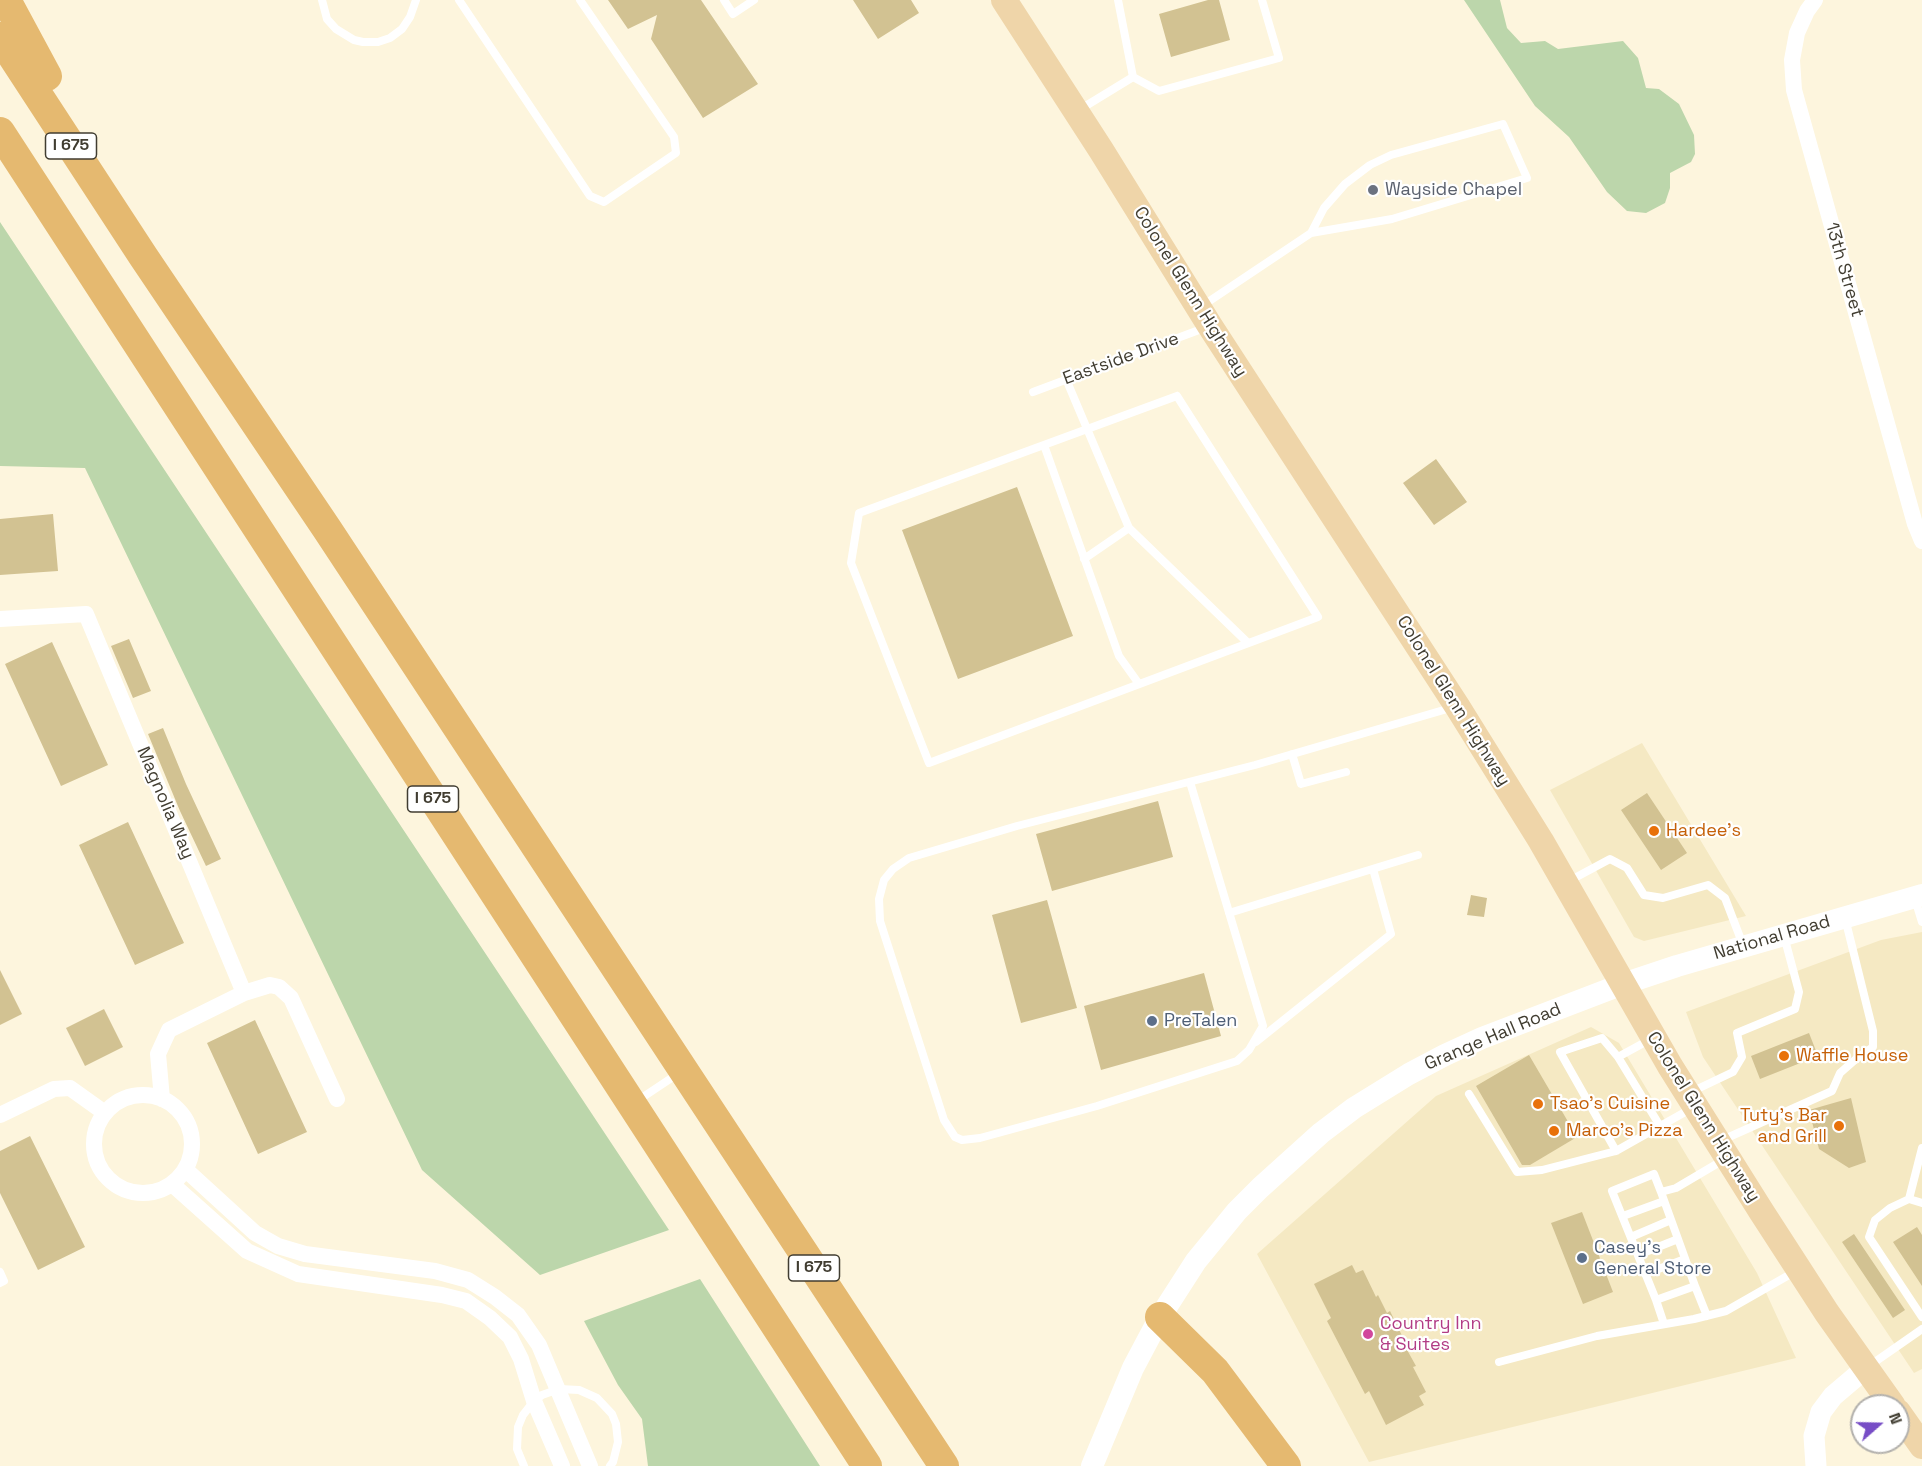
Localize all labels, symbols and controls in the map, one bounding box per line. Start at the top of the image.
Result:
road number: I 675 [46,133,97,159]
place label: Wayside Chapel [1385,179,1522,201]
marker: Wayside Chapel [1366,183,1380,197]
street label: Colonel Glenn Highway [1129,203,1251,381]
street label: 13th Street [1820,220,1868,320]
street label: Eastside Drive [1060,328,1182,390]
street label: Colonel Glenn Highway [1392,612,1514,790]
street label: Magnolia Way [132,744,198,862]
road number: I 675 [408,786,458,812]
place label: Hardee's [1666,820,1741,842]
marker: Hardee's [1647,824,1661,838]
street label: National Road [1711,911,1833,965]
street label: Grange Hall Road [1421,998,1565,1076]
place label: PreTalen [1164,1010,1237,1032]
marker: PreTalen [1145,1014,1159,1028]
street label: Colonel Glenn Highway [1642,1028,1764,1206]
place label: Waffle House [1796,1045,1908,1067]
marker: Waffle House [1777,1049,1791,1063]
place label: Tsao's Cuisine [1550,1093,1670,1115]
marker: Tsao's Cuisine [1531,1097,1545,1111]
place label: Tuty's Bar and Grill [1740,1105,1827,1148]
marker: Tuty's Bar and Grill [1832,1119,1846,1133]
place label: Marco's Pizza [1566,1120,1683,1142]
marker: Marco's Pizza [1547,1124,1561,1138]
place label: Casey's General Store [1594,1237,1711,1280]
marker: Casey's General Store [1575,1251,1589,1265]
road number: I 675 [788,1255,840,1281]
place label: Country Inn & Suites [1380,1313,1482,1356]
marker: Country Inn & Suites [1361,1327,1375,1341]
north arrow [1850,1394,1910,1454]
text: N [1884,1410,1907,1427]

